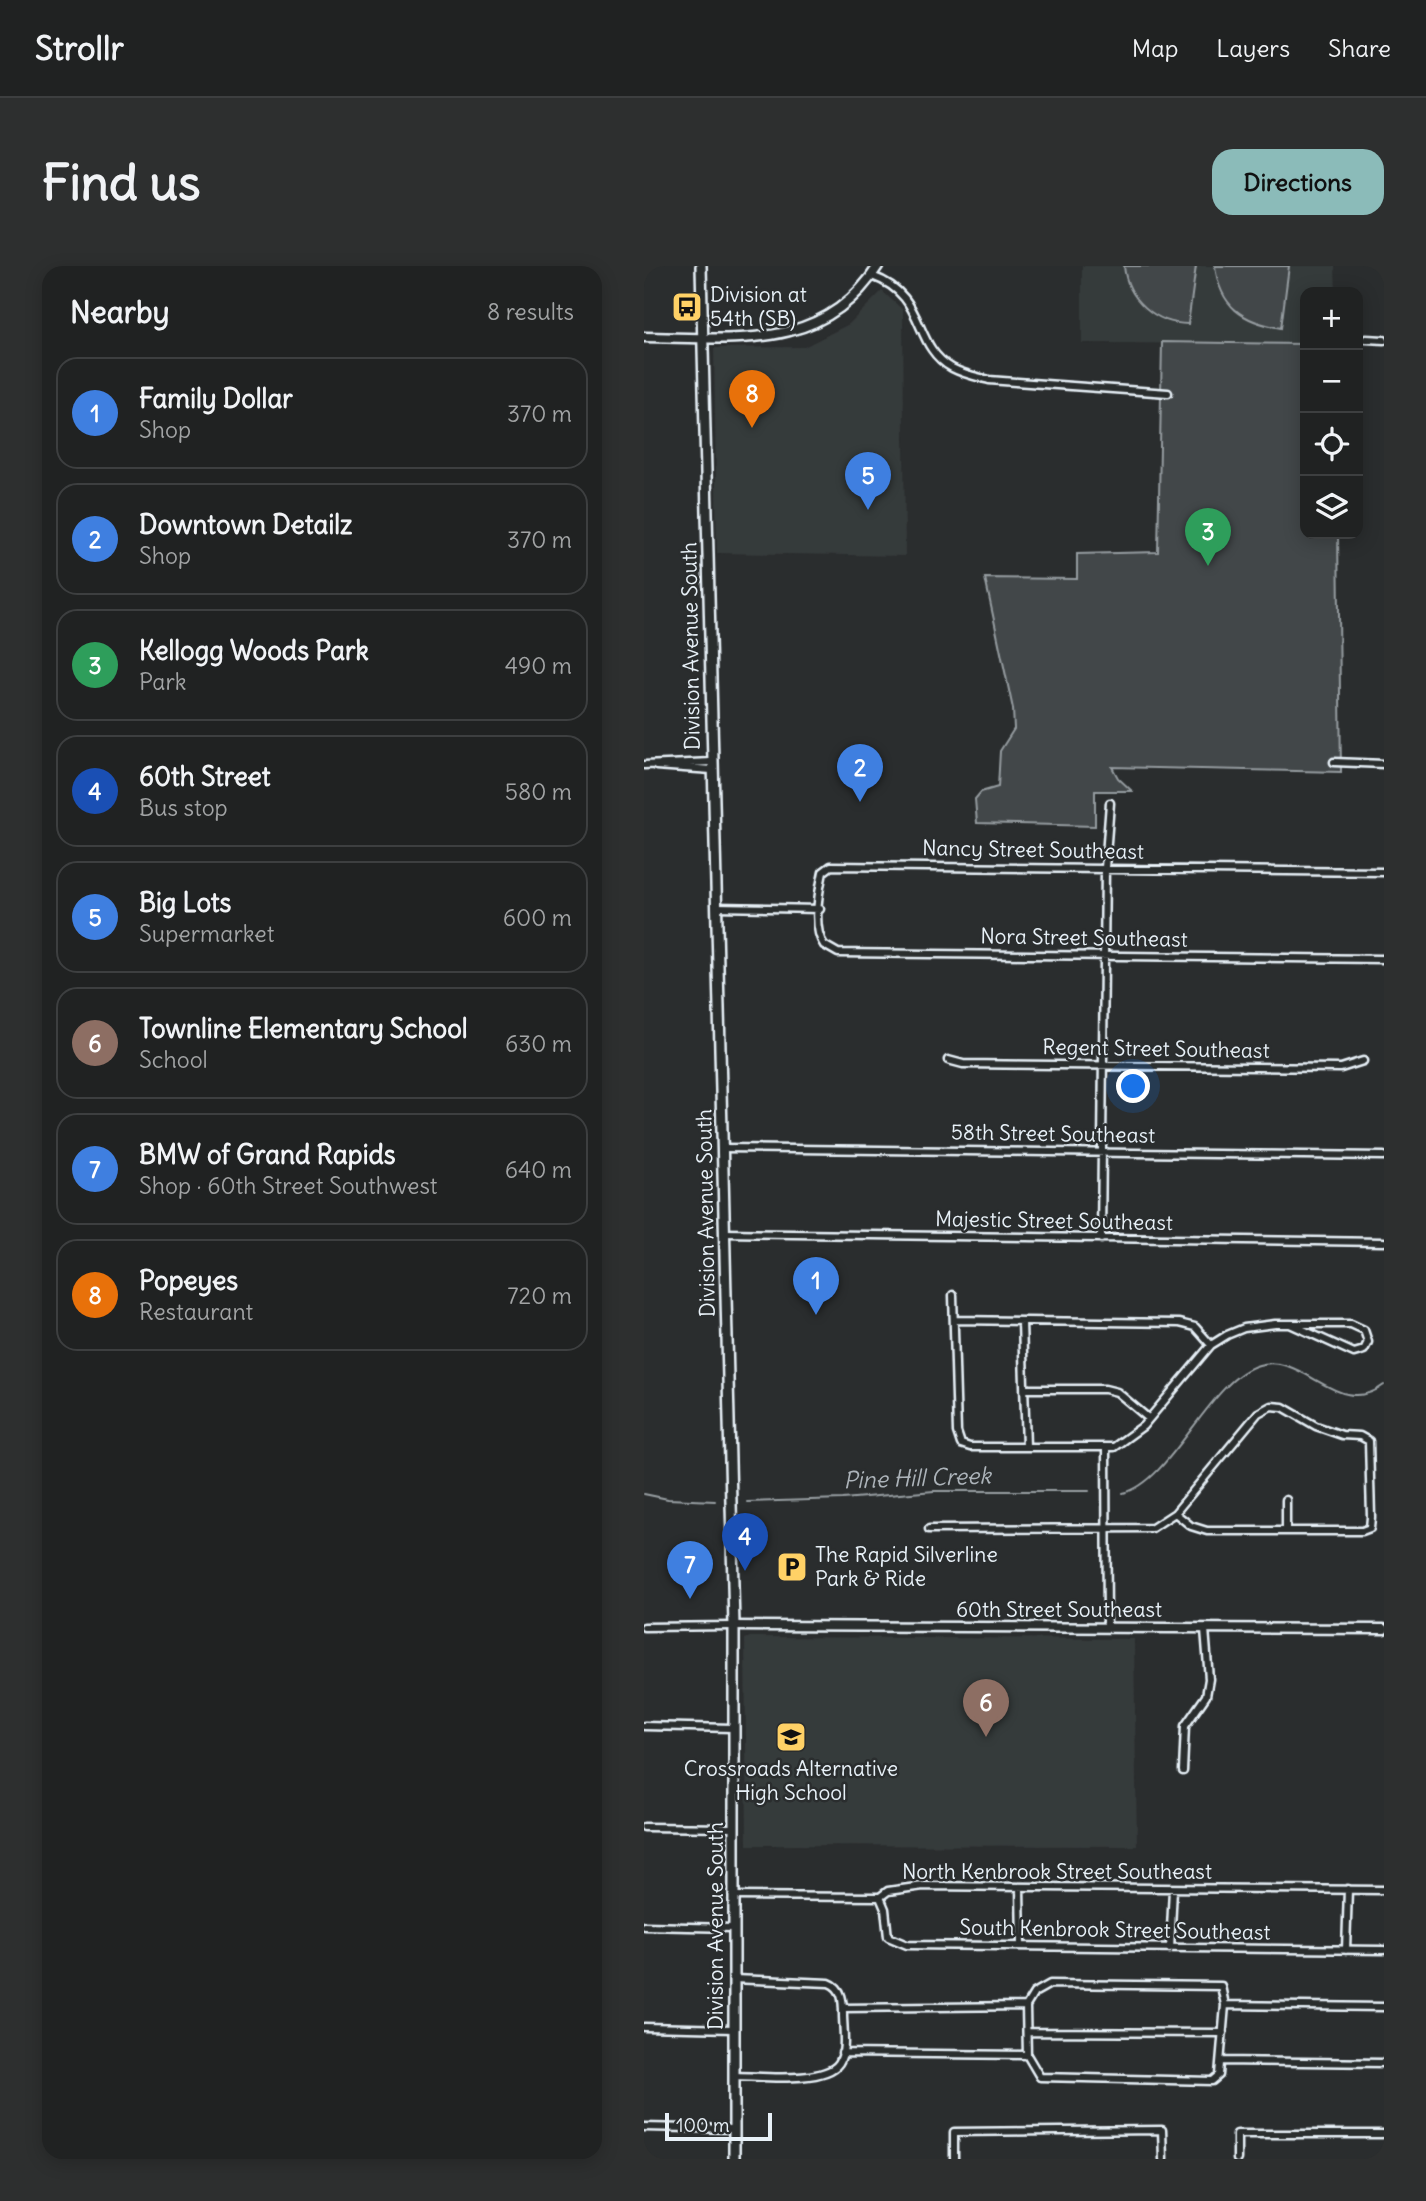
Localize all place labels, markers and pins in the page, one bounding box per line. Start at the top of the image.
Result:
place label: Division at 54th (SB) [710,281,807,332]
bus stop icon: Division at 54th (SB) [670,290,704,324]
pin: 8 [729,370,775,428]
pin: 5 [845,452,891,510]
pin: 3 [1185,508,1231,566]
pin: 2 [837,744,883,802]
pin: 1 [793,1257,839,1315]
pin: 4 [722,1513,768,1571]
pin: 7 [667,1541,713,1599]
place label: The Rapid Silverline Park & Ride [815,1541,998,1592]
parking icon: The Rapid Silverline Park & Ride [775,1550,809,1584]
pin: 6 [963,1679,1009,1737]
school or university icon: Crossroads Alternative High School [774,1720,808,1754]
place label: Crossroads Alternative High School [684,1755,898,1806]

